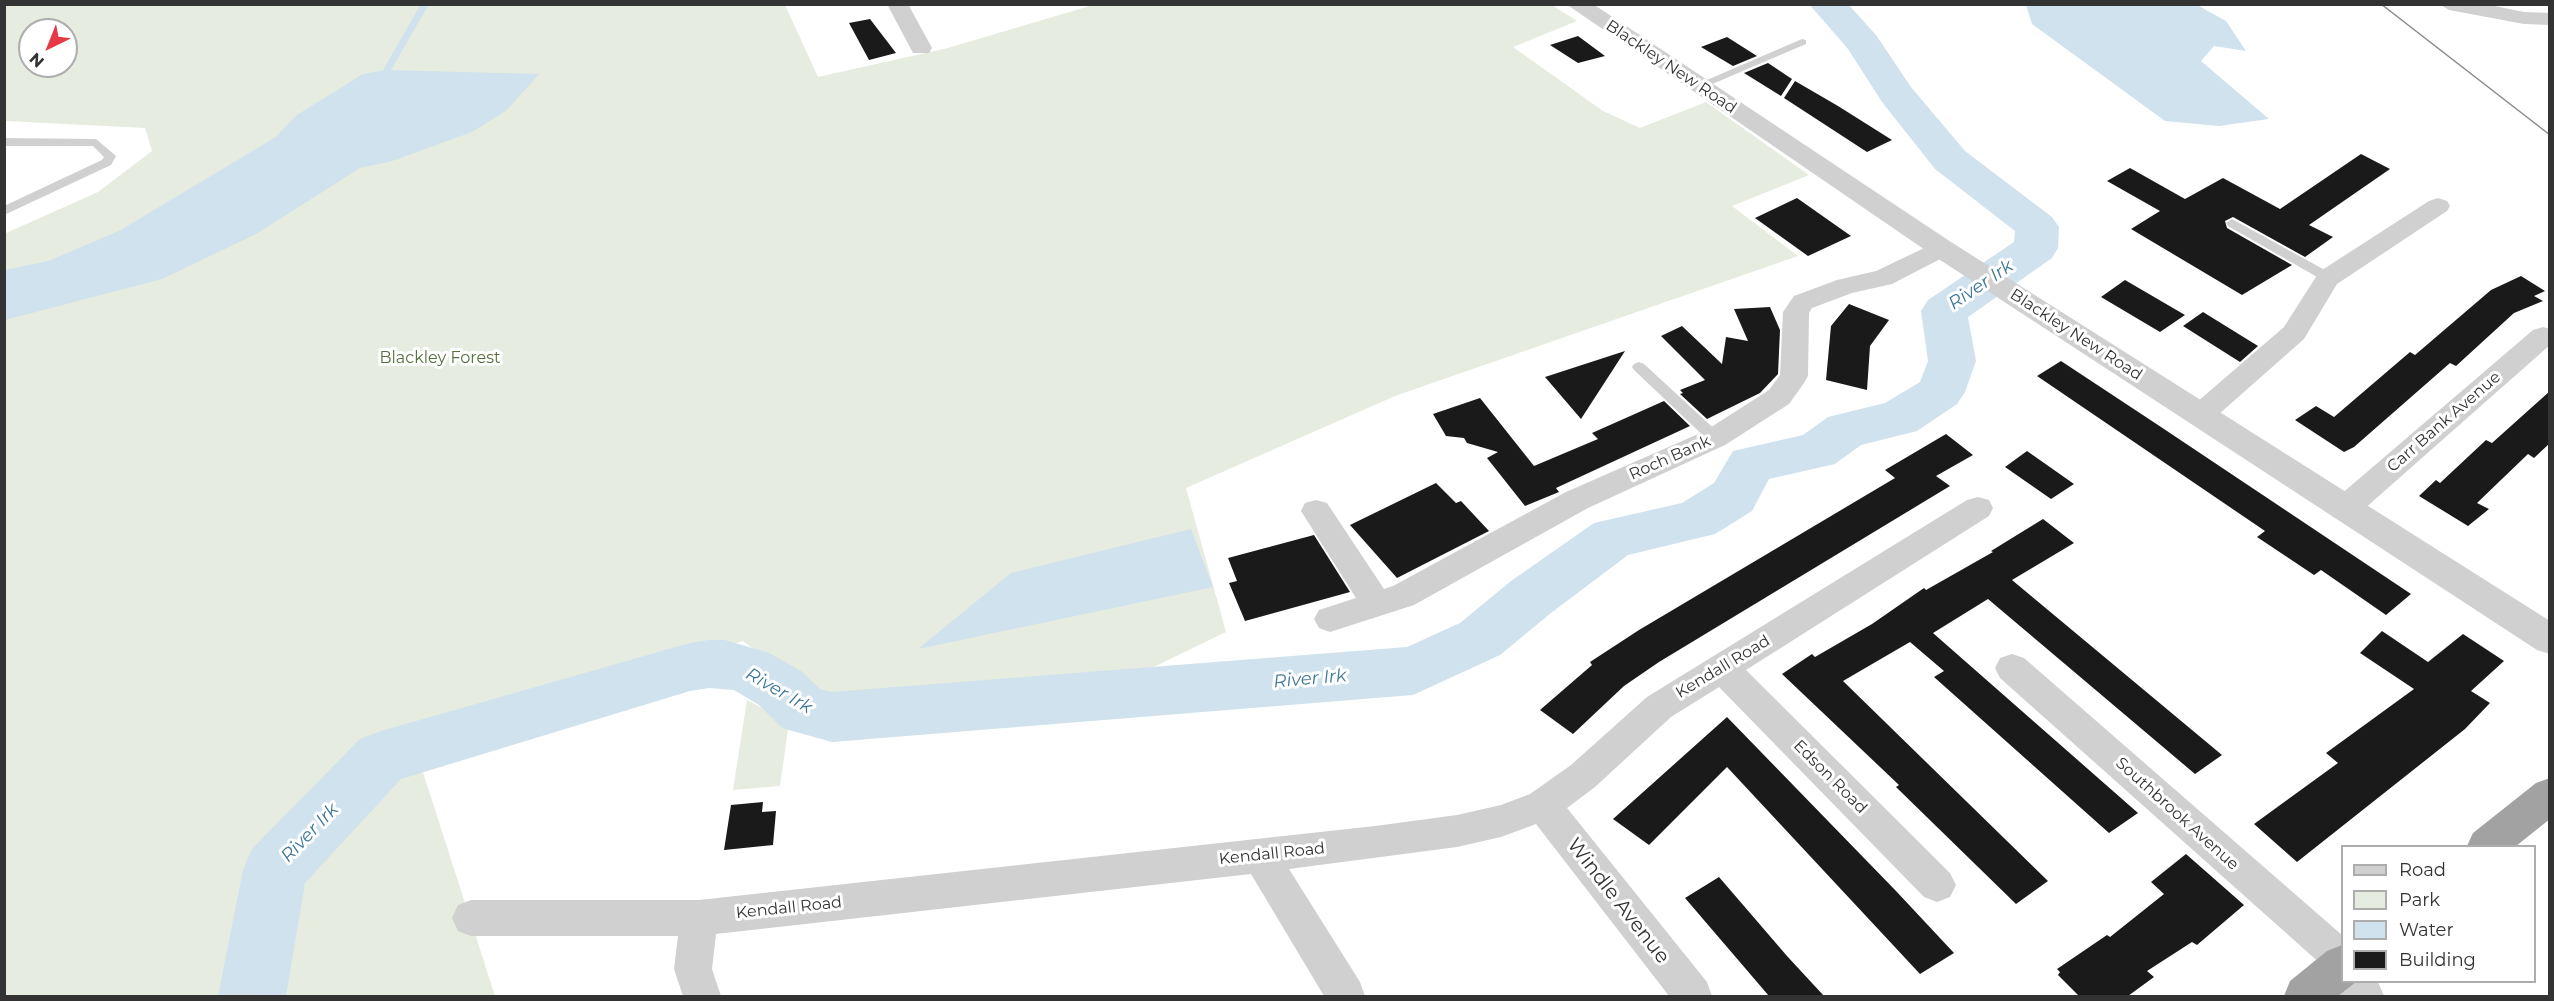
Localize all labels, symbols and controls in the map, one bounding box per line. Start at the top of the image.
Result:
street label: Blackley New Road [1602,16,1740,118]
north arrow [18,18,78,78]
text: N [26,49,48,71]
water label: River Irk [1945,256,2017,314]
street label: Blackley New Road [2006,285,2146,385]
park label: Blackley Forest [379,348,501,368]
street label: Carr Bank Avenue [2383,368,2505,476]
street label: Roch Bank [1626,431,1714,485]
street label: Kendall Road [1672,631,1774,703]
water label: River Irk [742,663,816,719]
water label: River Irk [1273,665,1347,693]
street label: Edson Road [1789,736,1871,818]
street label: Southbrook Avenue [2111,754,2243,874]
water label: River Irk [277,799,343,867]
street label: Windle Avenue [1562,834,1674,968]
street label: Kendall Road [1218,839,1326,869]
legend [2341,845,2536,983]
text: Road [2399,859,2446,881]
text: Park [2399,889,2440,911]
street label: Kendall Road [735,893,843,923]
text: Water [2399,919,2454,941]
text: Building [2399,949,2476,971]

